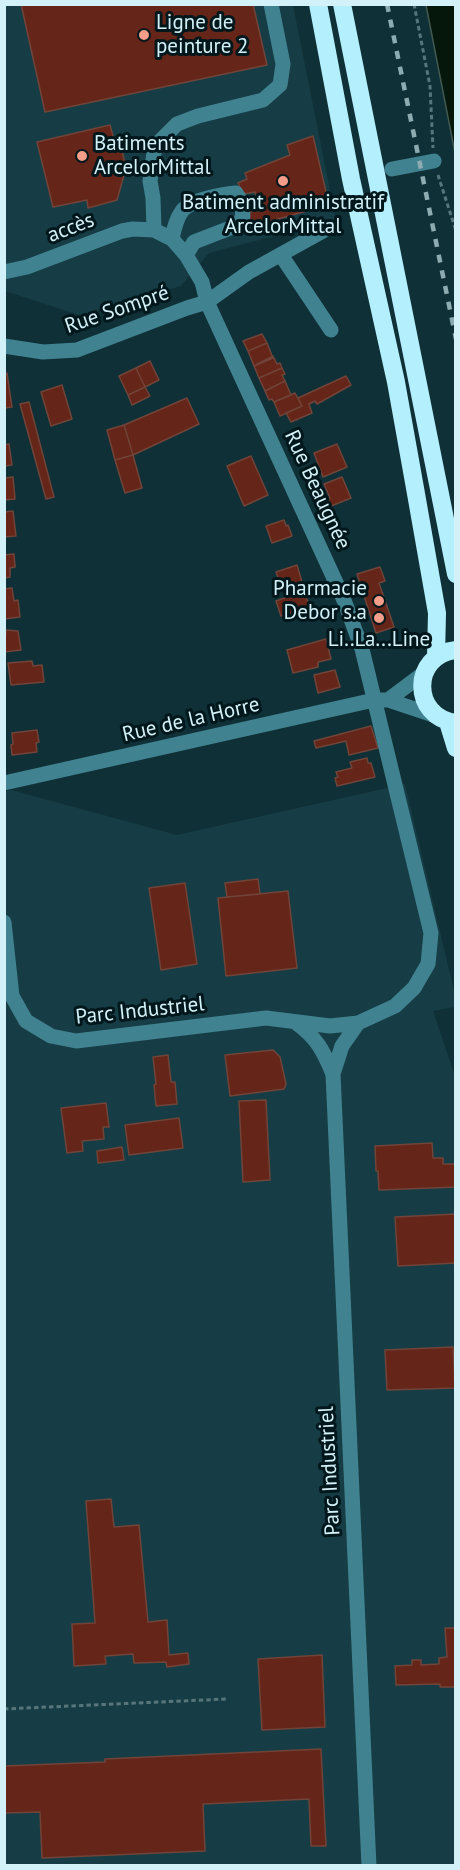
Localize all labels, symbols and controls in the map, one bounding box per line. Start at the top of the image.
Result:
place label: Ligne de peinture 2 [156,10,248,60]
marker: Ligne de peinture 2 [137,28,151,42]
place label: Batiments ArcelorMittal [94,131,211,181]
marker: Batiments ArcelorMittal [75,149,89,163]
marker: Batiment administratif ArcelorMittal [276,174,290,188]
place label: Batiment administratif ArcelorMittal [182,190,384,240]
street label: accès [44,208,98,248]
street label: Rue Sompré [62,280,172,340]
street label: Rue Beaugnée [278,426,356,554]
place label: Pharmacie Debor s.a [273,576,367,626]
marker: Pharmacie Debor s.a [372,594,386,608]
marker: Li..La...Line [372,611,386,625]
place label: Li..La...Line [328,627,430,653]
street label: Rue de la Horre [120,692,262,748]
street label: Parc Industriel [74,992,206,1030]
street label: Parc Industriel [314,1406,346,1536]

